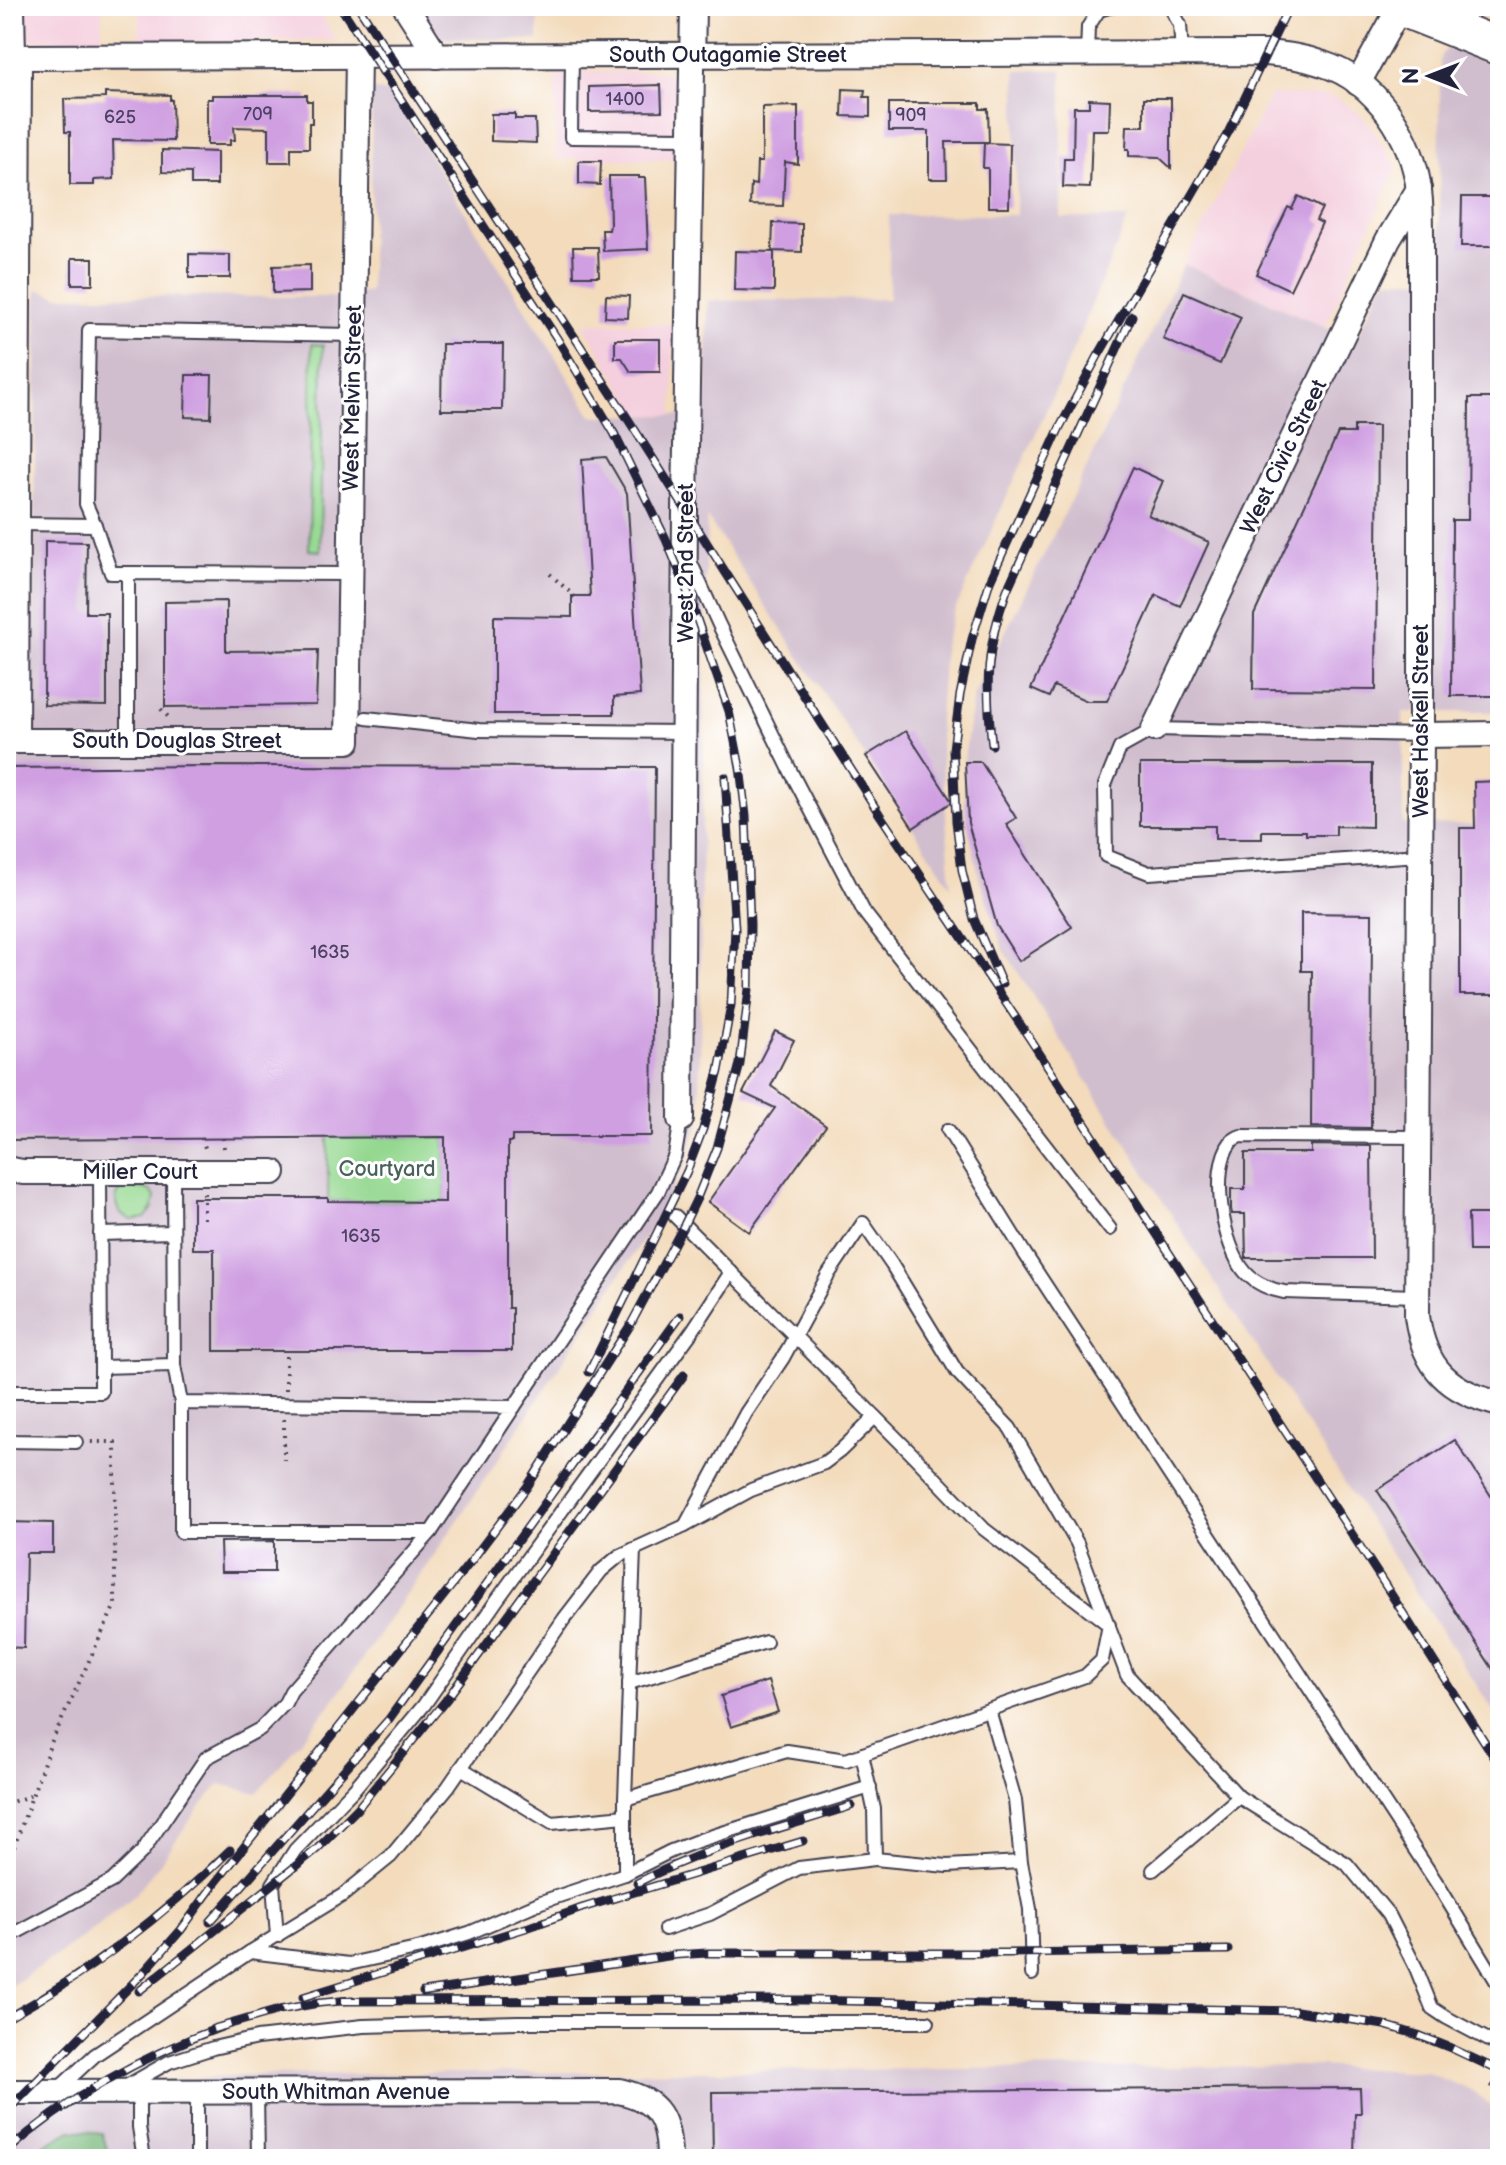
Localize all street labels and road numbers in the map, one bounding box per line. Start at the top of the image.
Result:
street label: South Outagamie Street [609,42,847,69]
street label: West Melvin Street [338,304,368,491]
street label: West Civic Street [1235,375,1333,539]
street label: West 2nd Street [673,483,700,643]
street label: West Haskell Street [1408,624,1435,818]
street label: South Douglas Street [72,728,282,755]
street label: Miller Court [82,1159,198,1186]
street label: South Whitman Avenue [222,2079,450,2106]

